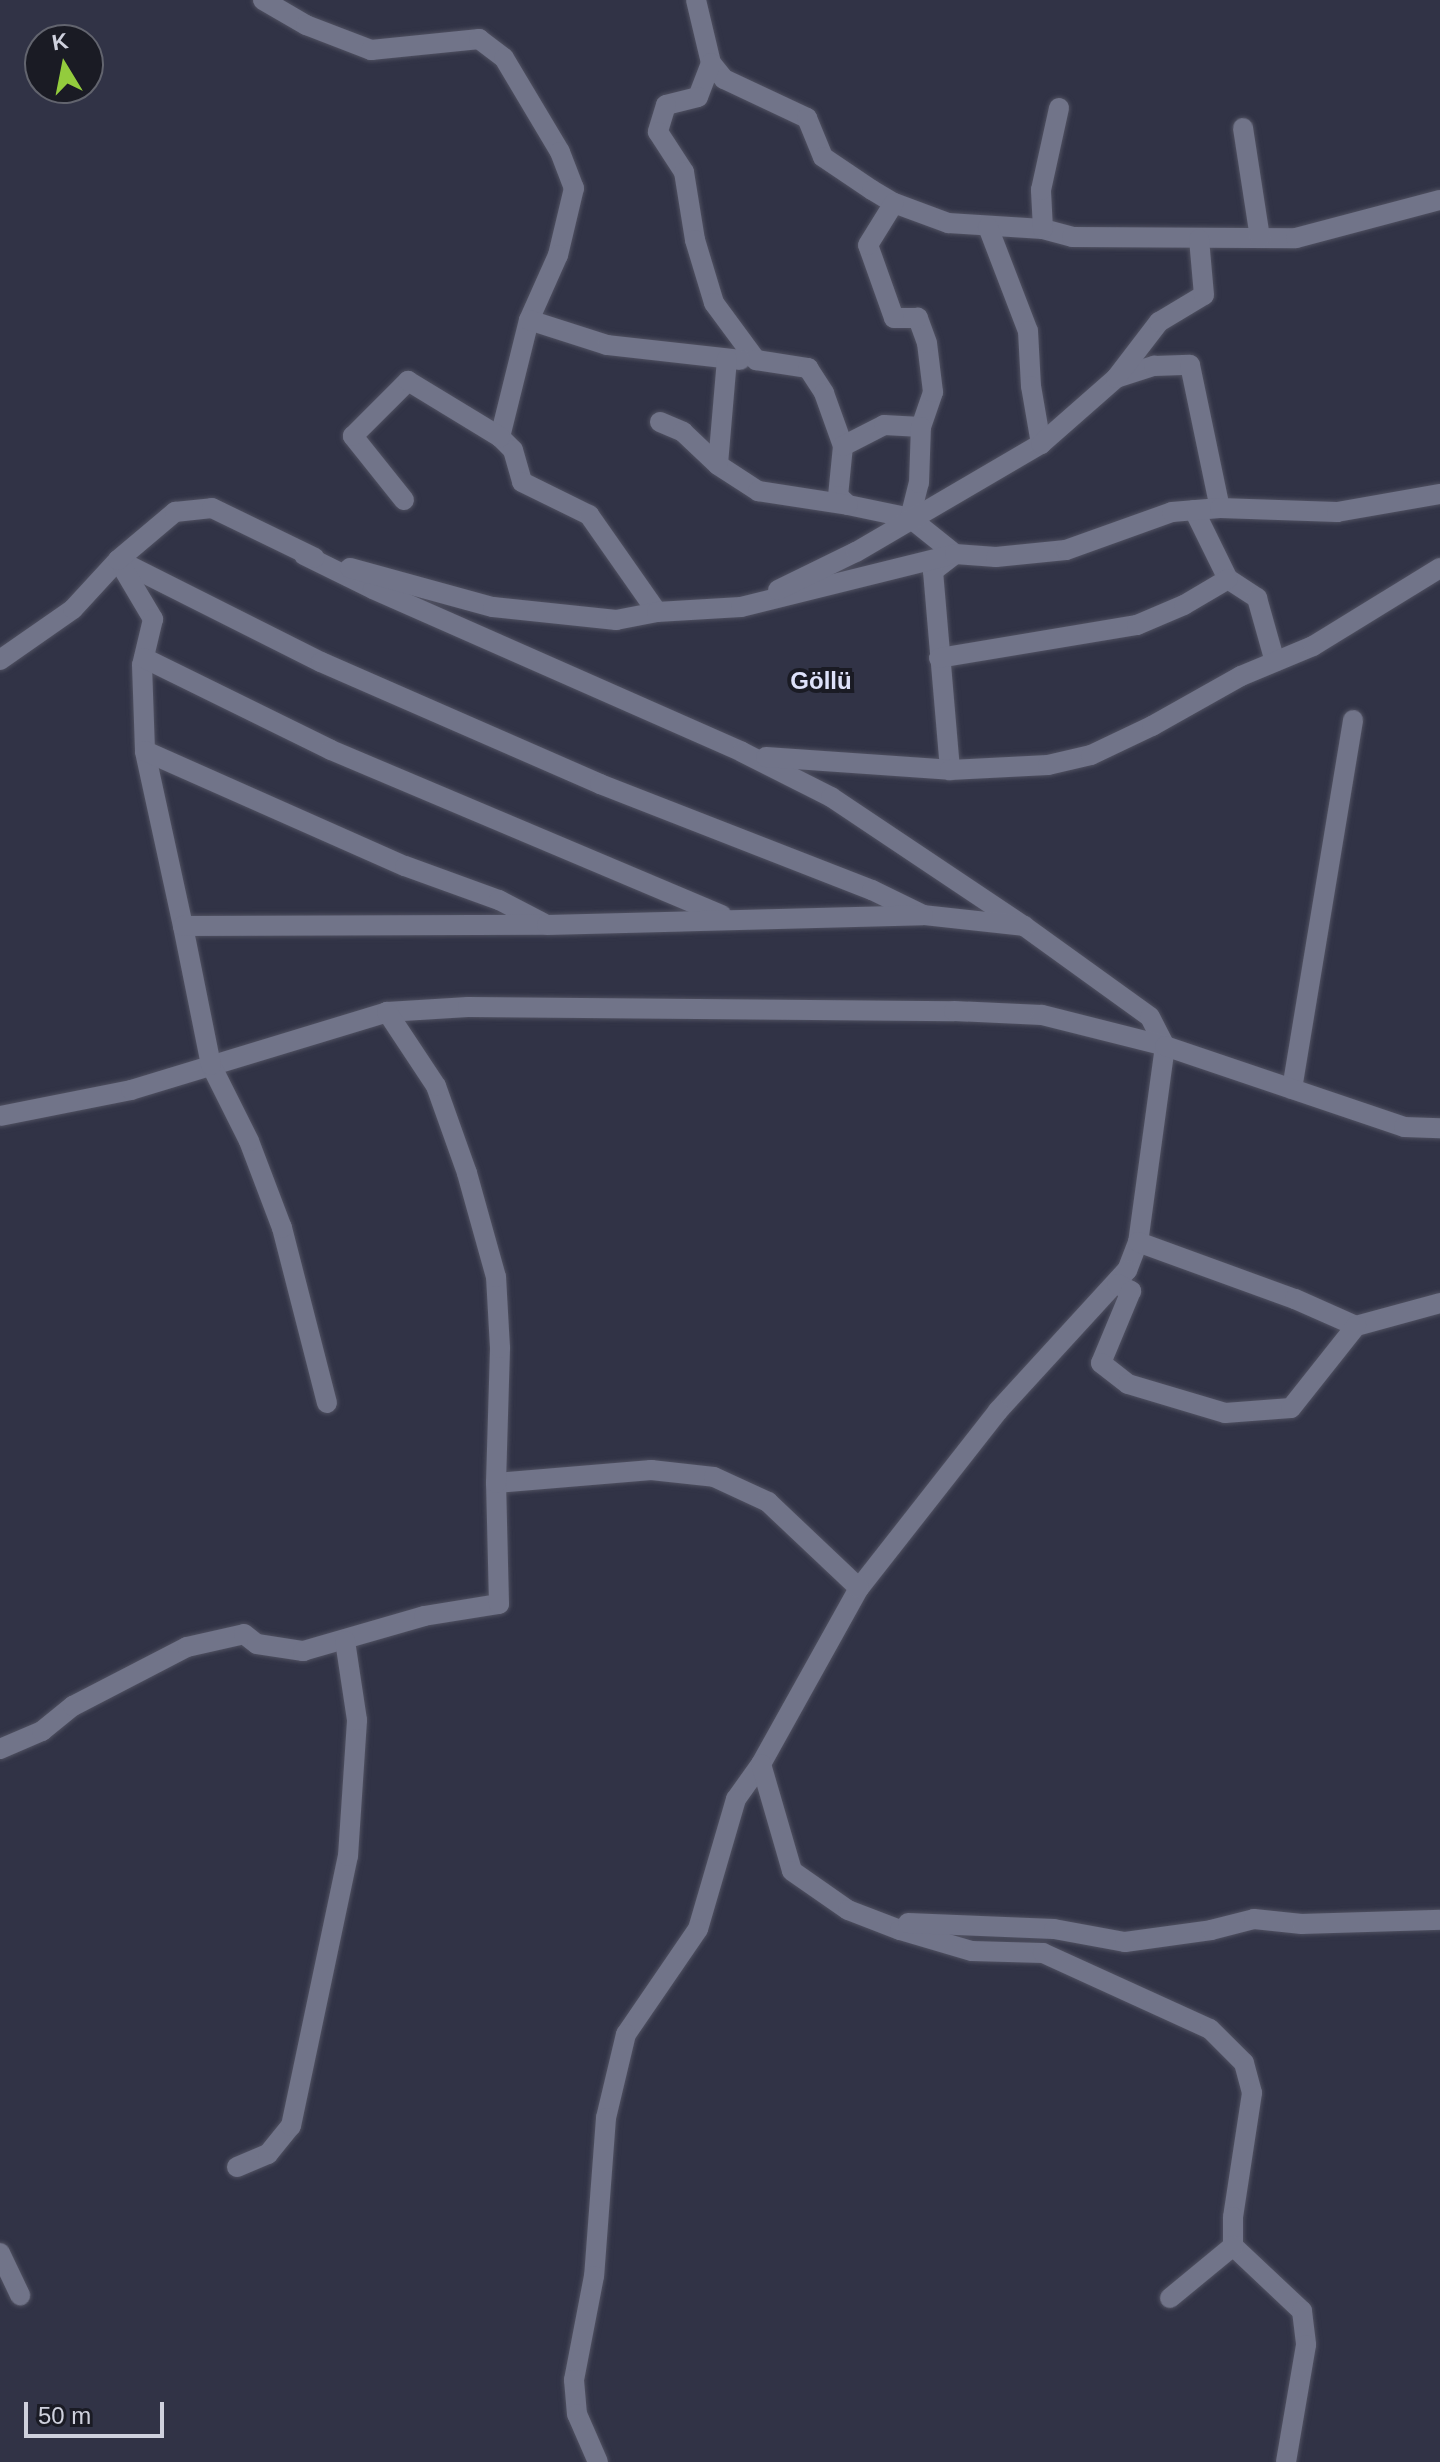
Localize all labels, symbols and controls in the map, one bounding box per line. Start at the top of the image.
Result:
north arrow [24,24,104,104]
text: K [50,28,70,56]
district label: Göllü [790,667,852,695]
scale bar [28,2386,168,2436]
text: 50 m [38,2402,91,2429]

